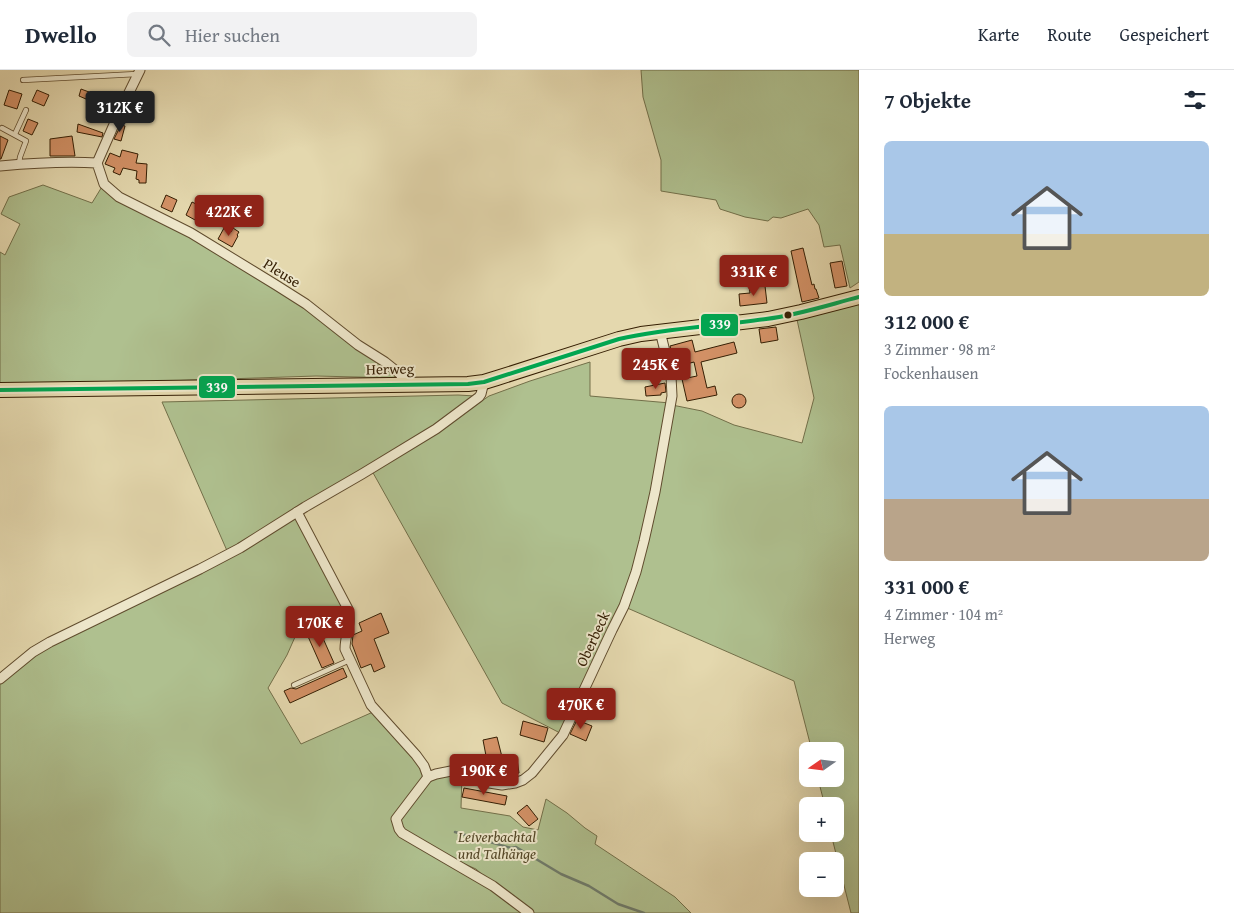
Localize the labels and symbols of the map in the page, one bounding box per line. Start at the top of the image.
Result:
pin: 312K € [79,90,161,133]
pin: 422K € [188,194,270,237]
street label: Pleuse [260,253,305,292]
pin: 331K € [713,254,795,297]
unlabelled marker [783,310,793,320]
line badge: 339 [700,313,739,337]
text: 339 [709,314,731,334]
pin: 245K € [615,348,697,390]
street label: Herweg [366,358,415,379]
line badge: 339 [198,375,236,399]
text: 339 [206,377,228,397]
pin: 170K € [279,606,361,648]
street label: Oberbeck [571,607,615,670]
pin: 470K € [540,688,622,730]
north arrow [799,742,844,788]
pin: 190K € [443,754,525,796]
park label: Leiverbachtal und Talhänge [457,826,536,864]

